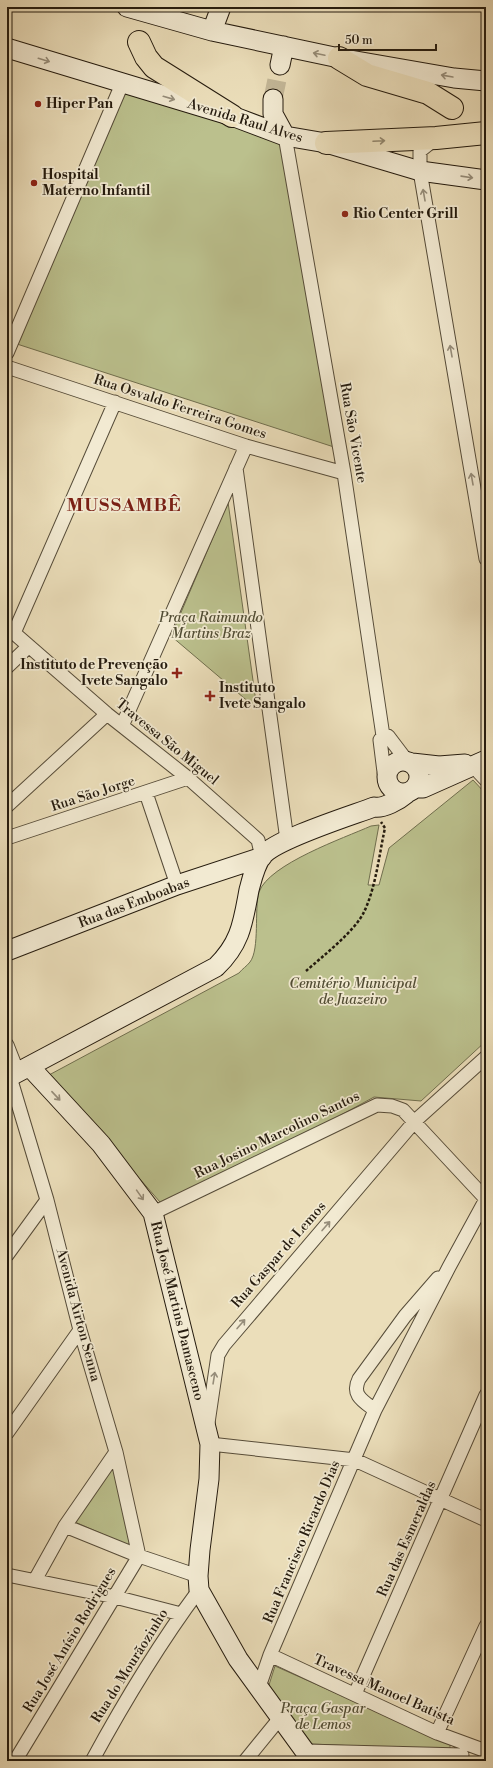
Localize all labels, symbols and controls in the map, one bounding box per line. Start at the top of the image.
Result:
scale bar [339,26,436,52]
text: 50 m [345,33,373,48]
one-way arrow [313,49,326,57]
one-way arrow [38,57,51,64]
one-way arrow [441,72,454,80]
place label: Hiper Pan [46,95,114,113]
one-way arrow [162,95,175,102]
street label: Avenida Raul Alves [184,95,305,147]
marker: Hiper Pan [33,99,43,109]
one-way arrow [372,137,385,144]
place label: Hospital Materno Infantil [42,166,151,200]
one-way arrow [460,173,473,181]
marker: Hospital Materno Infantil [29,178,39,188]
one-way arrow [420,189,428,202]
place label: Rio Center Grill [353,205,459,223]
marker: Rio Center Grill [340,209,350,219]
one-way arrow [446,345,454,358]
street label: Rua Osvaldo Ferreira Gomes [91,371,269,443]
street label: Rua São Vicente [335,381,371,485]
one-way arrow [468,473,476,486]
district label: MUSSAMBÊ [66,494,182,517]
park label: Praça Raimundo Martins Braz [158,609,263,643]
place label: Instituto de Prevenção Ivete Sangalo [20,656,168,690]
marker: Instituto de Prevenção Ivete Sangalo [171,667,183,679]
place label: Instituto Ivete Sangalo [219,679,306,713]
marker: Instituto Ivete Sangalo [204,690,216,702]
street label: Travessa São Miguel [112,695,222,789]
street label: Rua São Jorge [49,772,137,816]
street label: Rua das Emboabas [76,873,192,933]
park label: Cemitério Municipal de Juazeiro [289,975,417,1009]
street label: Rua Josino Marcolino Santos [191,1087,363,1183]
one-way arrow [51,1090,60,1100]
one-way arrow [136,1189,144,1200]
street label: Rua Gaspar de Lemos [228,1198,330,1312]
street label: Rua José Martins Damasceno [146,1219,208,1403]
one-way arrow [321,1220,330,1231]
street label: Avenida Airton Senna [51,1246,105,1384]
one-way arrow [237,1319,246,1330]
one-way arrow [210,1372,218,1385]
street label: Rua Francisco Ricardo Dias [259,1458,345,1626]
street label: Rua das Esmeraldas [373,1478,441,1600]
street label: Rua José Anísio Rodrigues [19,1564,121,1716]
street label: Rua do Mourãozinho [88,1605,173,1726]
street label: Travessa Manoel Batista [310,1651,458,1730]
park label: Praça Gaspar de Lemos [280,1700,366,1734]

